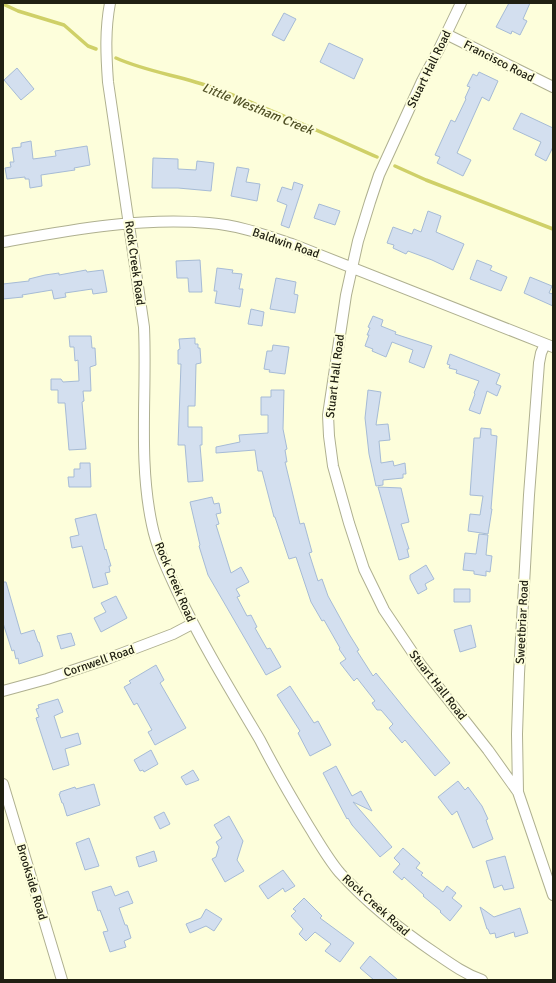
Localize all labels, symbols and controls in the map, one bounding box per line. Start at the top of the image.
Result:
street label: Stuart Hall Road [404,28,455,110]
street label: Francisco Road [461,37,537,86]
water label: Little Westham Creek [200,79,317,139]
street label: Rock Creek Road [121,220,148,306]
street label: Baldwin Road [250,225,321,262]
street label: Stuart Hall Road [323,333,348,419]
street label: Rock Creek Road [151,540,198,624]
street label: Sweetbriar Road [513,580,532,664]
street label: Cornwell Road [62,642,137,681]
street label: Stuart Hall Road [406,647,470,723]
street label: Brookside Road [13,842,50,922]
street label: Rock Creek Road [339,871,412,940]

